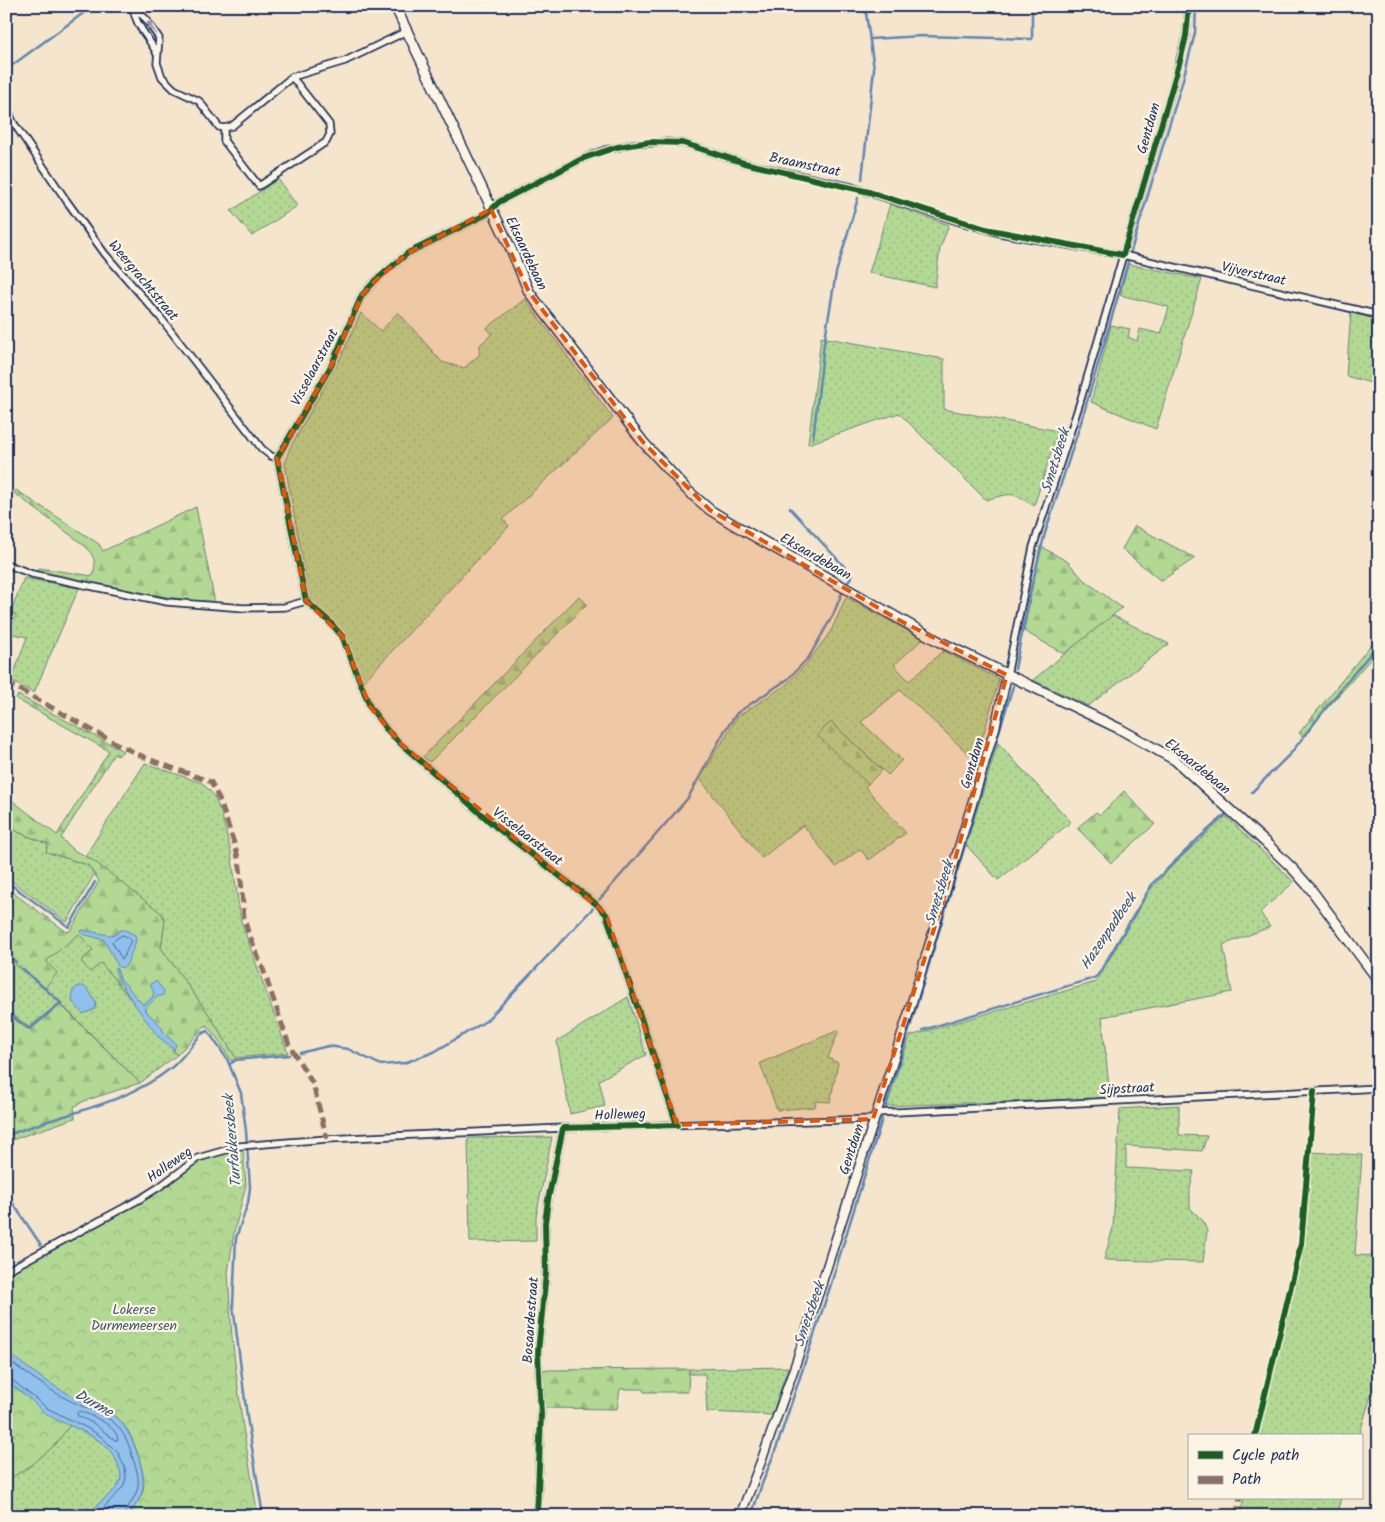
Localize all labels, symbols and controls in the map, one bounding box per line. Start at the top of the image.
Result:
one-way arrow [147,21,157,35]
street label: Gentdam [1131,100,1167,157]
street label: Braamstraat [767,147,843,183]
street label: Eksaardebaan [499,213,553,294]
street label: Weergrachtstraat [103,235,184,326]
street label: Vijverstraat [1219,256,1289,292]
street label: Visselaarstraat [285,324,345,410]
water label: Smetsbeek [1035,424,1078,497]
street label: Eksaardebaan [775,527,856,586]
street label: Eksaardebaan [1159,733,1235,800]
street label: Gentdam [955,735,991,792]
street label: Visselaarstraat [487,802,568,872]
water label: Smetsbeek [919,856,962,929]
water label: Hazenpadbeek [1074,887,1145,975]
street label: Sijpstraat [1099,1077,1156,1101]
water label: Turfakkersbeek [217,1091,249,1189]
street label: Holleweg [594,1103,646,1127]
street label: Gentdam [833,1121,871,1178]
street label: Holleweg [142,1141,197,1189]
street label: Bosaardestraat [517,1275,545,1364]
water label: Smetsbeek [788,1277,833,1350]
park label: Lokerse Durmemeersen [91,1299,177,1337]
water label: Durme [70,1383,118,1425]
legend [1188,1434,1362,1500]
text: Cycle path [1232,1444,1299,1468]
text: Path [1232,1468,1261,1492]

